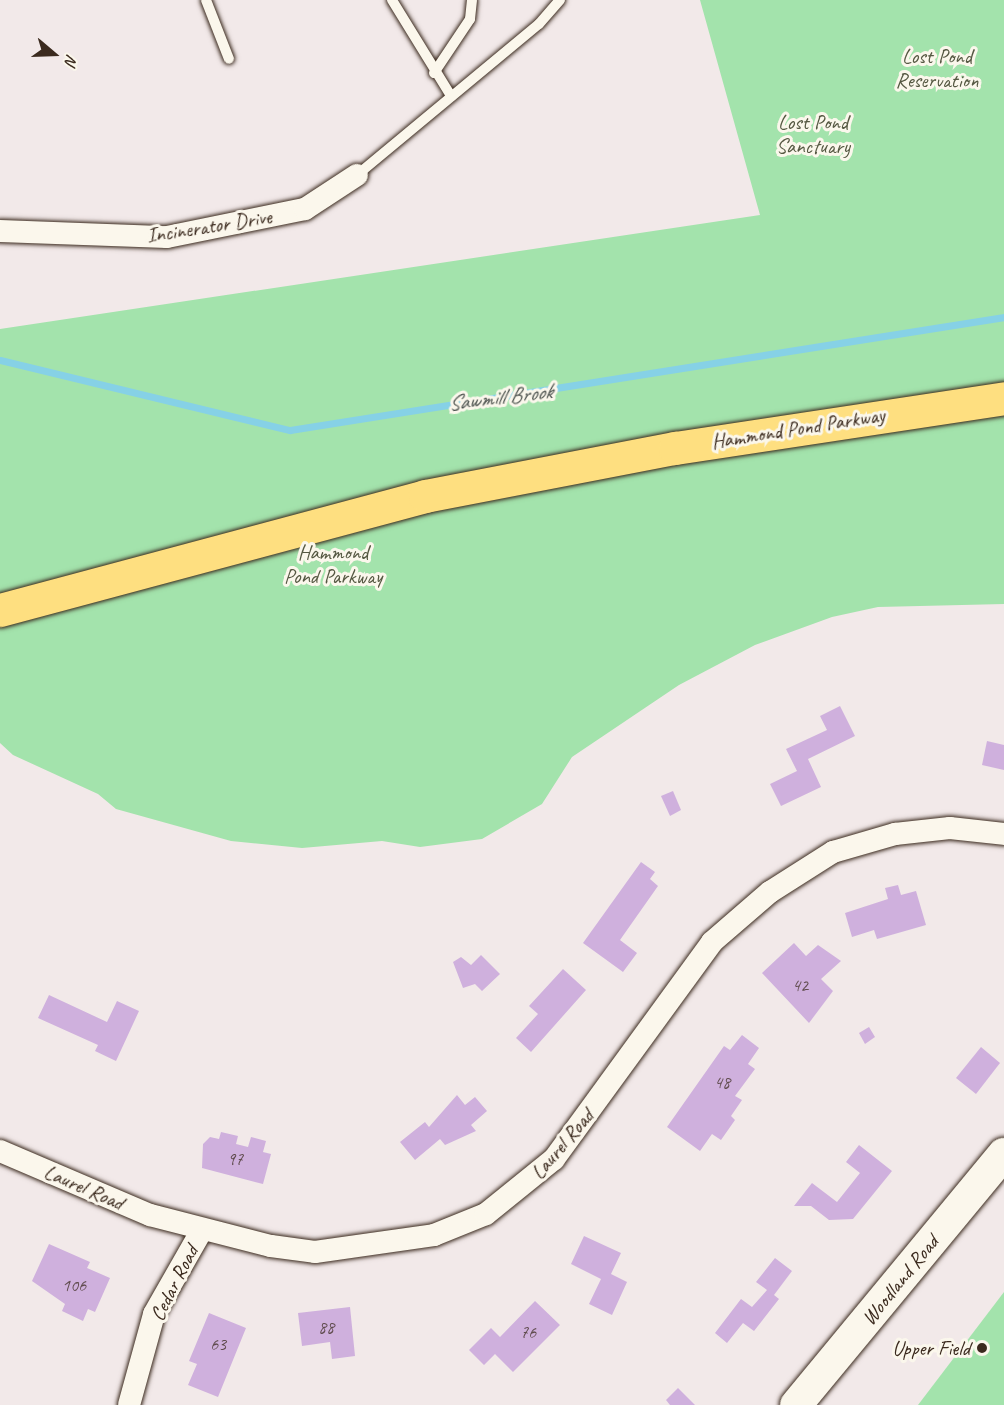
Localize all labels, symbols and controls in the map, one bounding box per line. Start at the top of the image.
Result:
north arrow [24,24,84,84]
park label: Lost Pond Reservation [896,43,978,93]
text: N [60,52,82,68]
park label: Lost Pond Sanctuary [776,109,850,159]
street label: Incinerator Drive [145,204,273,248]
water label: Sawmill Brook [447,379,553,417]
street label: Hammond Pond Parkway [710,402,886,454]
park label: Hammond Pond Parkway [283,539,383,589]
house number: 42 [792,974,808,996]
house number: 48 [714,1071,730,1093]
street label: Laurel Road [525,1104,599,1184]
house number: 97 [227,1148,243,1170]
street label: Laurel Road [40,1159,128,1215]
street label: Woodland Road [856,1230,944,1330]
street label: Cedar Road [144,1241,204,1325]
house number: 106 [62,1274,86,1296]
house number: 88 [318,1316,334,1338]
house number: 76 [520,1321,536,1343]
house number: 63 [210,1333,226,1355]
place label: Upper Field [892,1335,970,1361]
marker: Upper Field [975,1341,989,1355]

